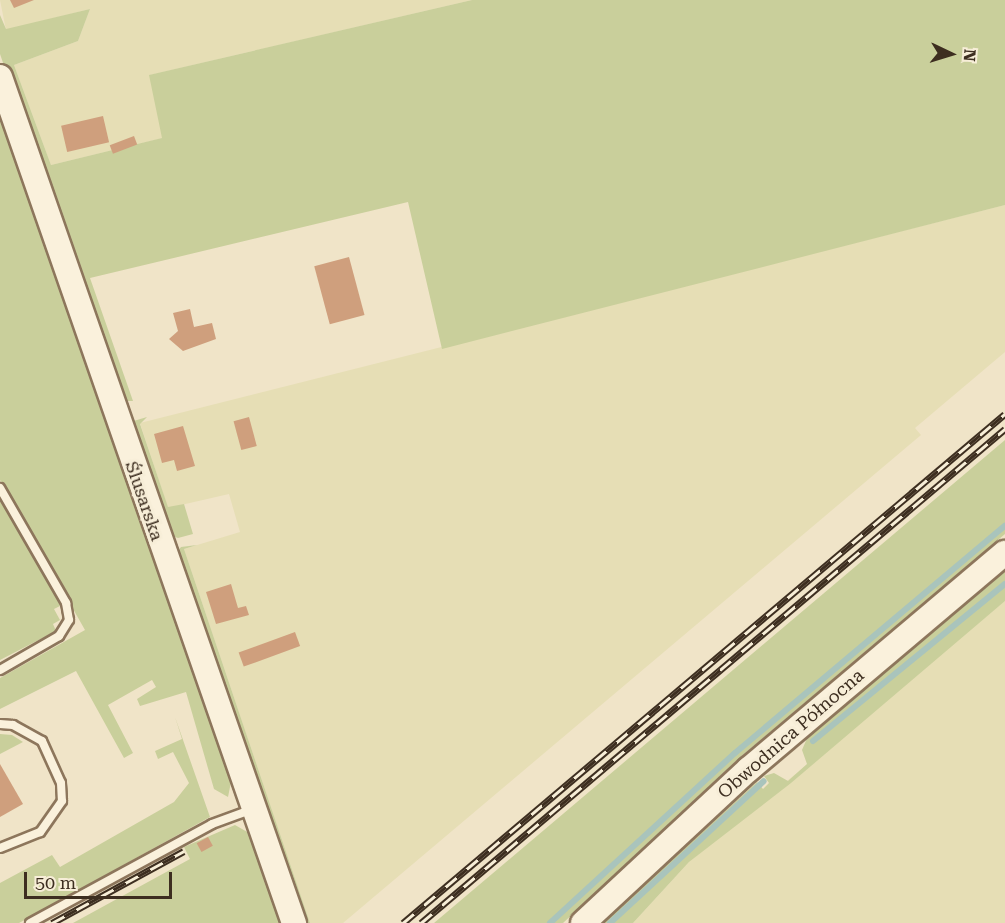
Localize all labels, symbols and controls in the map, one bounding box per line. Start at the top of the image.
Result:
north arrow [921,24,981,84]
text: N [960,48,979,62]
street label: Ślusarska [120,458,168,544]
street label: Obwodnica Północna [714,665,868,803]
scale bar [27,860,176,898]
text: 50 m [35,872,76,893]

